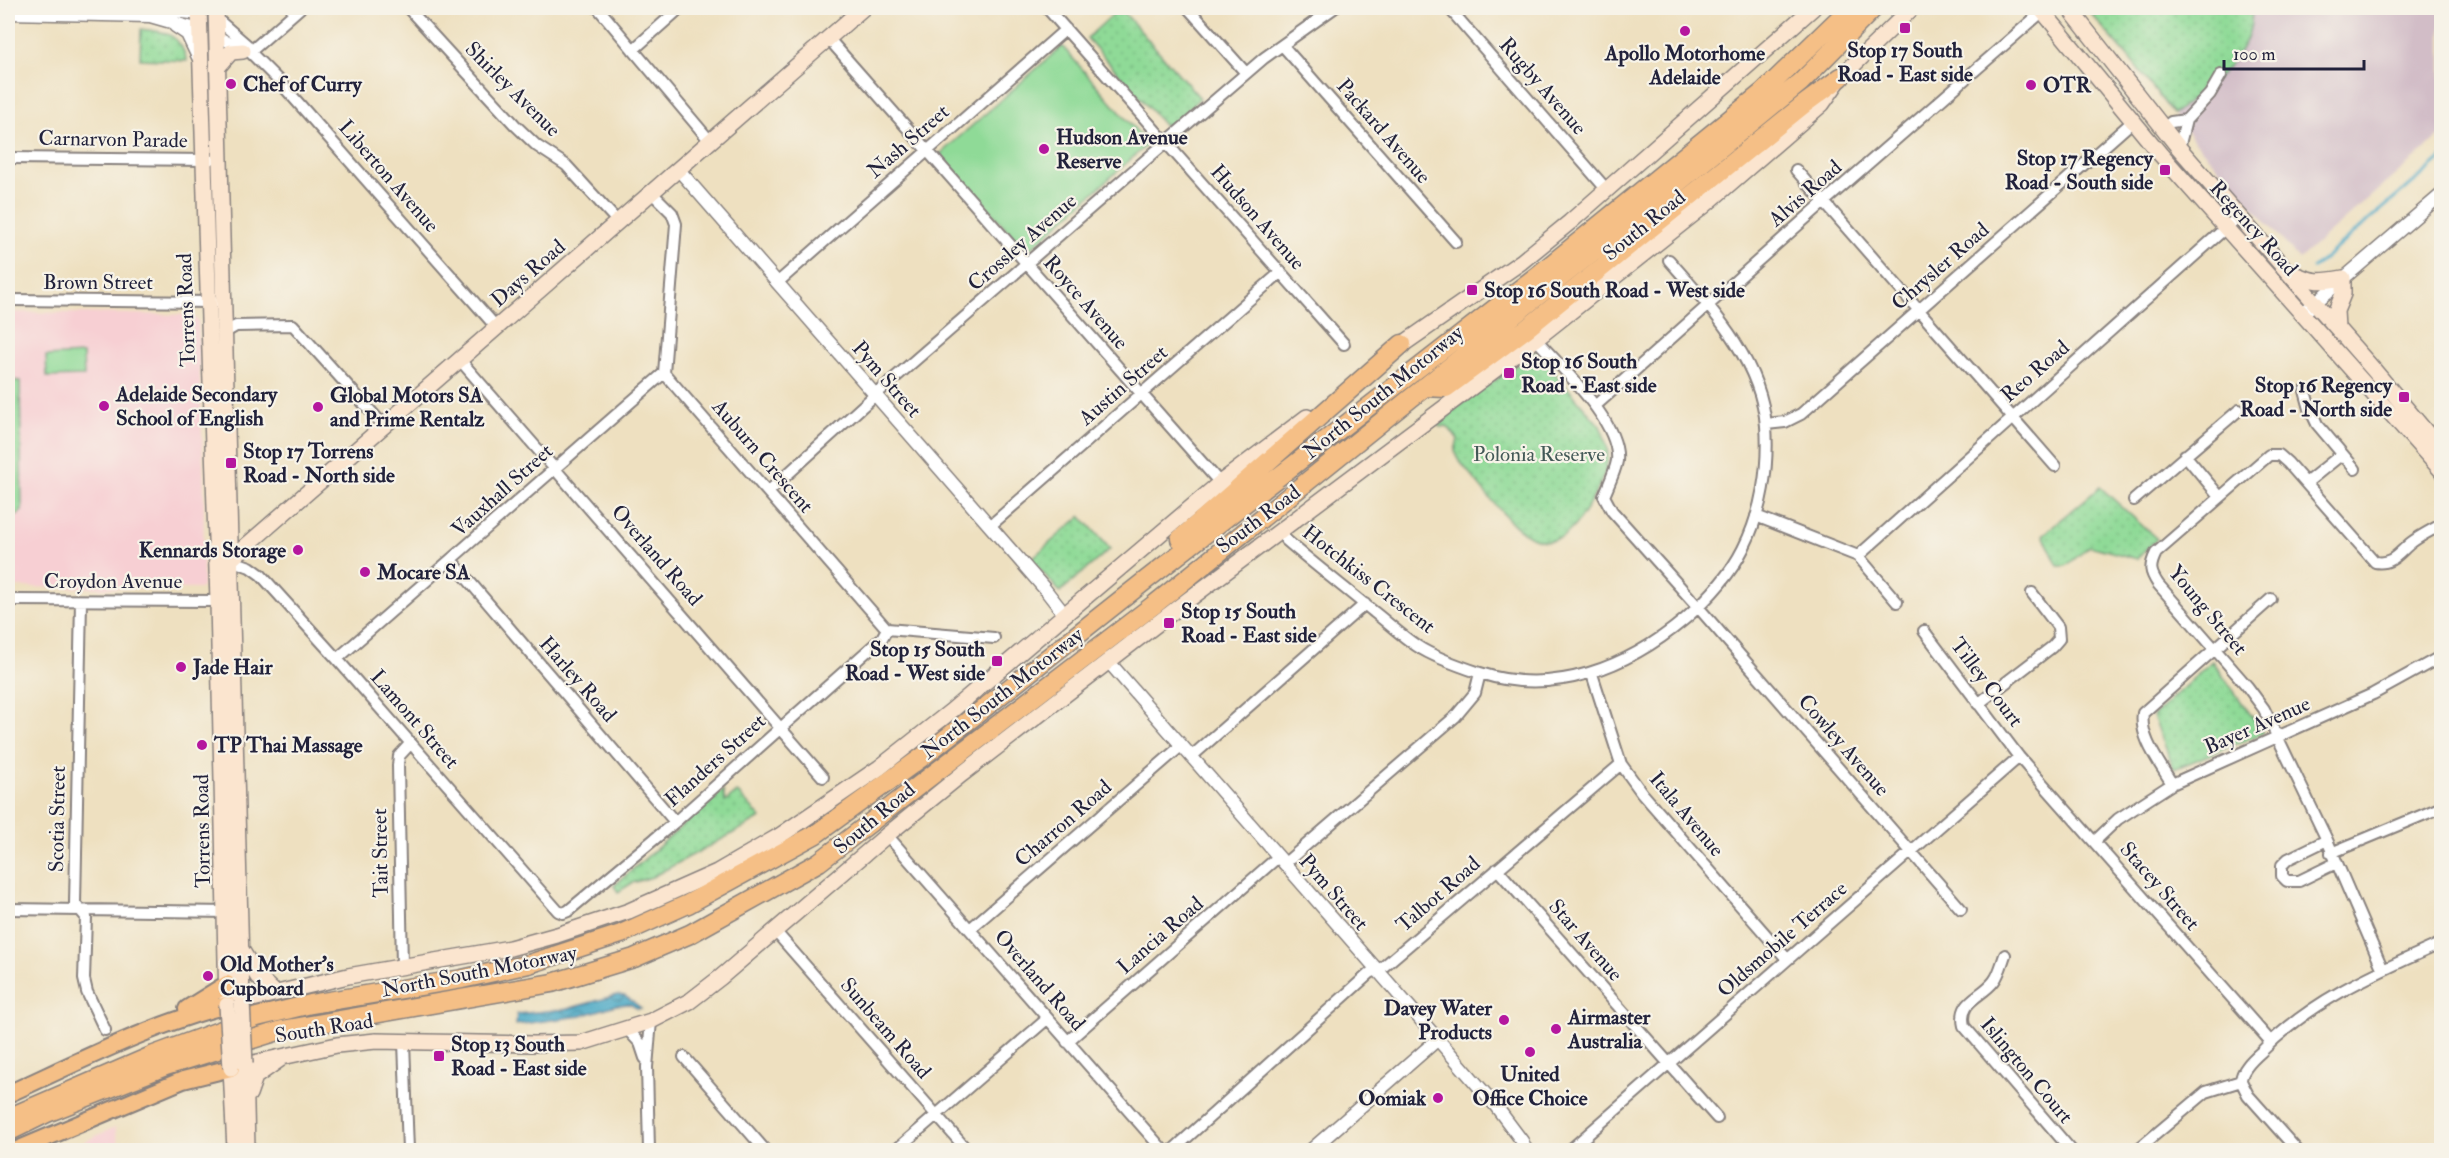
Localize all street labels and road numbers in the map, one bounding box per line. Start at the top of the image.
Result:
street label: Rugby Avenue [1493,32,1593,141]
street label: Shirley Avenue [459,36,566,143]
street label: Packard Avenue [1331,73,1437,190]
street label: Nash Street [862,98,955,184]
street label: Liberton Avenue [332,114,445,238]
street label: Carnarvon Parade [38,125,188,154]
street label: Alvis Road [1762,154,1848,233]
street label: Hudson Avenue [1204,159,1311,276]
street label: Regency Road [2204,175,2304,282]
street label: South Road [1597,183,1692,267]
street label: Crossley Avenue [962,187,1083,297]
street label: Chrysler Road [1886,216,1995,316]
street label: Days Road [485,233,572,313]
street label: Royce Avenue [1037,250,1134,355]
street label: Torrens Road [171,252,202,367]
street label: Brown Street [43,269,153,296]
street label: North South Motorway [1298,319,1470,465]
street label: Reo Road [1995,334,2076,408]
street label: Pym Street [846,335,927,423]
street label: Austin Street [1072,339,1174,432]
street label: Auburn Crescent [705,393,819,519]
street label: Vauxhall Street [446,438,559,543]
street label: South Road [1211,479,1306,560]
street label: Overland Road [605,499,709,612]
street label: Hotchkiss Crescent [1297,519,1441,640]
street label: Young Street [2162,560,2253,661]
street label: Croydon Avenue [44,568,182,595]
street label: North South Motorway [916,621,1089,765]
street label: Harley Road [533,631,623,728]
street label: Tilley Court [1944,632,2029,733]
street label: Lamont Street [364,664,465,775]
street label: Cowley Avenue [1792,689,1896,802]
street label: Bayer Avenue [2200,690,2315,761]
street label: Flanders Street [659,708,772,813]
street label: Scotia Street [43,765,72,872]
street label: Itala Avenue [1643,766,1730,863]
street label: Torrens Road [188,773,217,888]
street label: Charron Road [1009,773,1118,873]
street label: South Road [828,776,921,860]
street label: Tait Street [366,808,395,898]
street label: Stacey Street [2114,836,2206,936]
street label: Pym Street [1293,848,1374,936]
street label: Talbot Road [1391,850,1486,938]
street label: Oldsmobile Terrace [1712,875,1853,1003]
street label: Lancia Road [1112,890,1210,980]
street label: Star Avenue [1543,894,1629,987]
street label: Overland Road [988,924,1092,1037]
street label: North South Motorway [379,939,580,1004]
street label: Sunbeam Road [834,972,937,1085]
street label: South Road [273,1007,376,1050]
street label: Islington Court [1974,1012,2079,1129]

